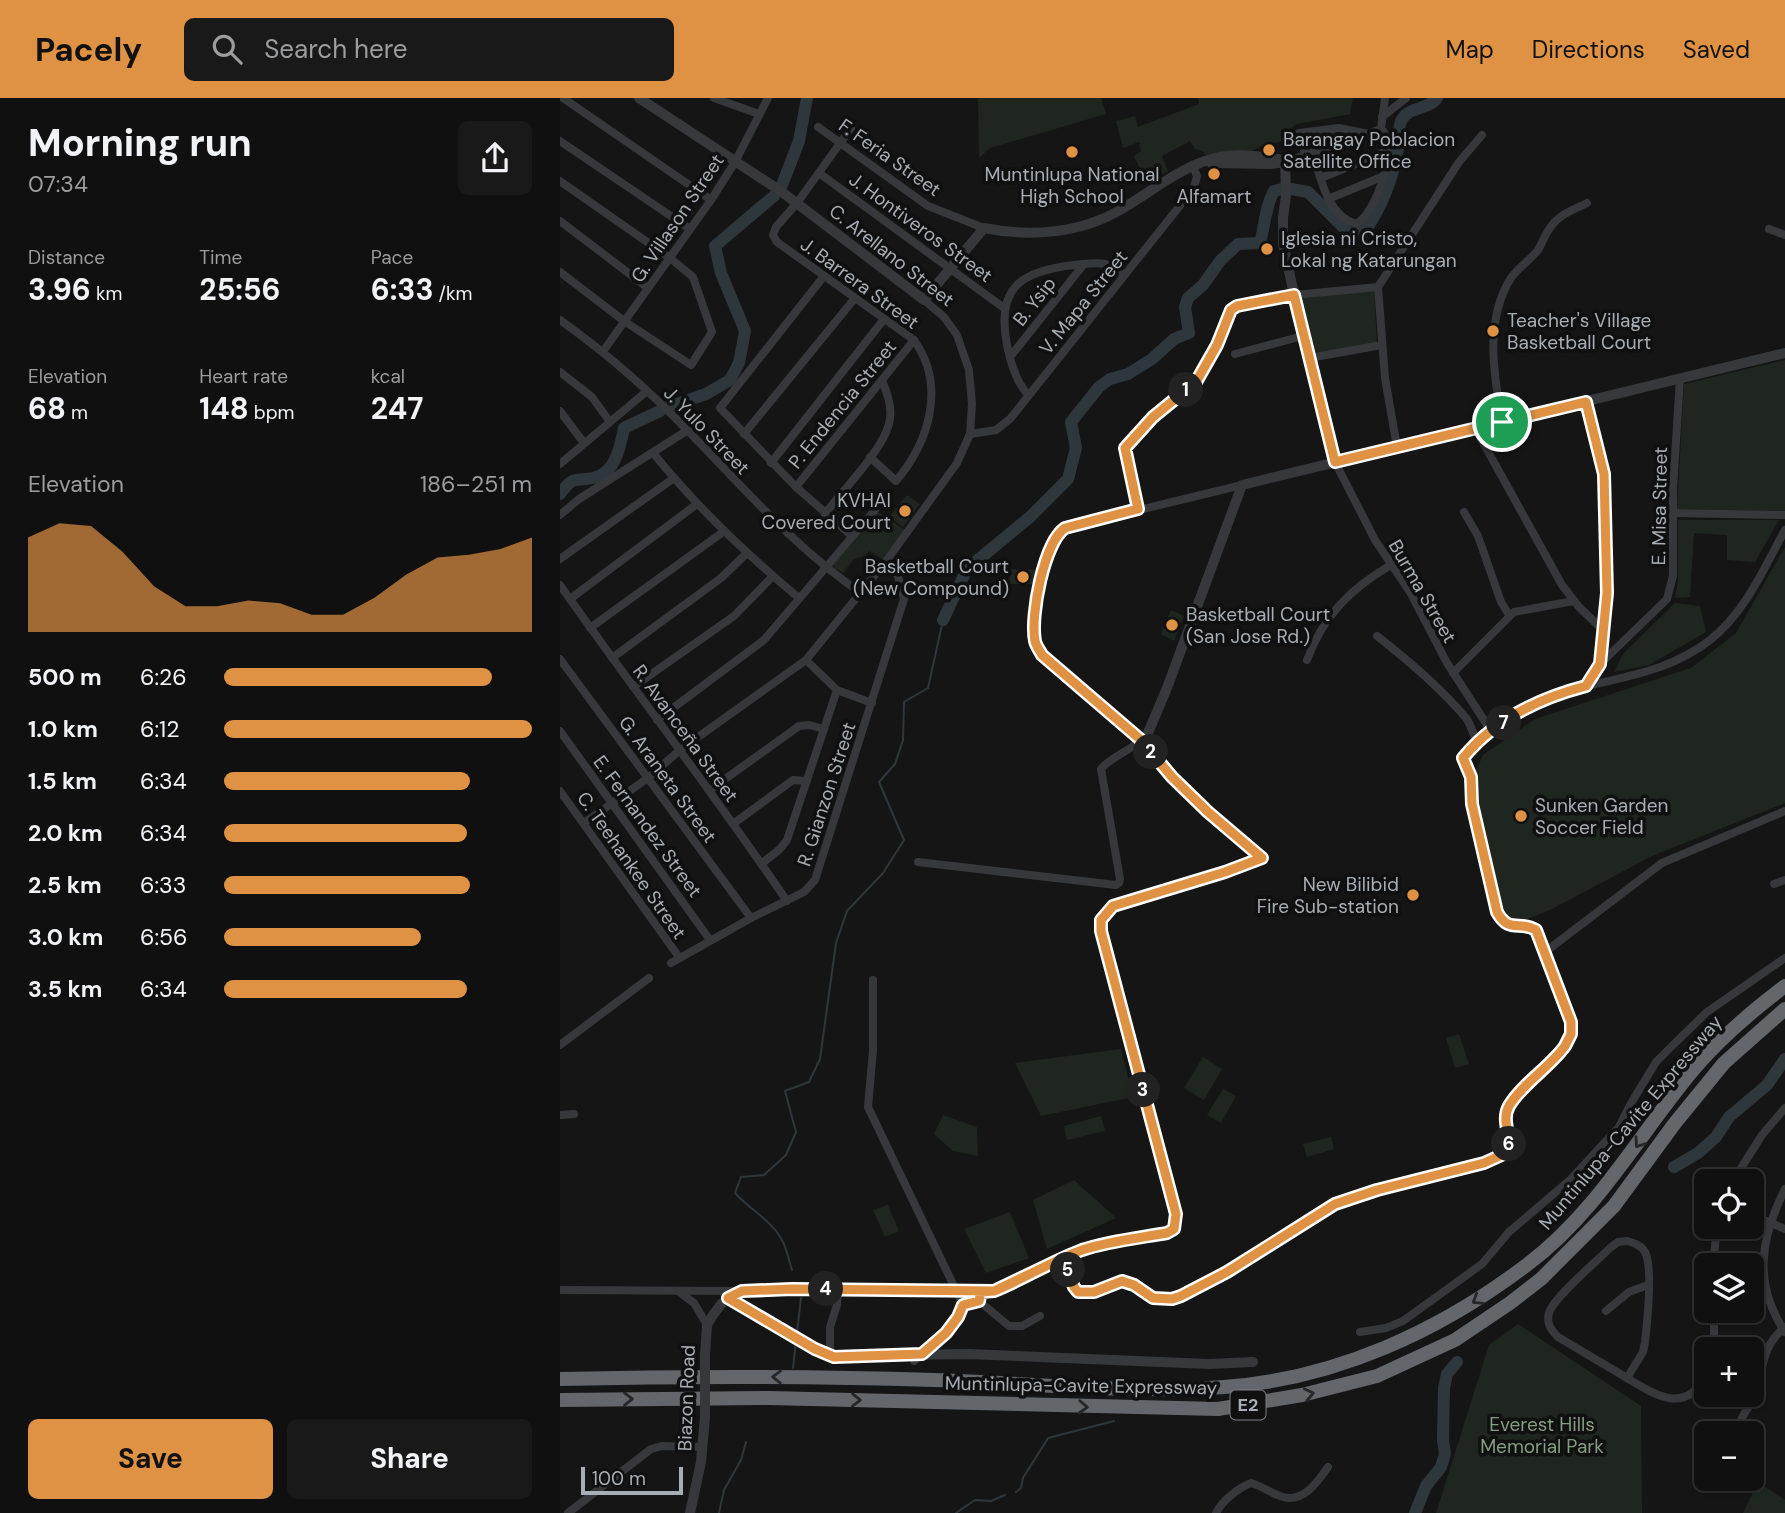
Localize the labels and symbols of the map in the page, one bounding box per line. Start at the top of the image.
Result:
street label: F. Feria Street [834,113,946,202]
place label: Barangay Poblacion Satellite Office [1283,127,1455,174]
marker: Barangay Poblacion Satellite Office [1261,142,1277,158]
marker: Muntinlupa National High School [1064,144,1080,160]
street label: G. Villason Street [625,149,730,287]
place label: Muntinlupa National High School [984,162,1160,209]
marker: Alfamart [1206,166,1222,182]
street label: J. Hontiveros Street [844,167,998,288]
place label: Alfamart [1176,184,1252,209]
street label: C. Arellano Street [824,199,959,312]
place label: Iglesia ni Cristo, Lokal ng Katarungan [1281,226,1457,273]
street label: J. Barrera Street [796,232,924,335]
marker: Iglesia ni Cristo, Lokal ng Katarungan [1259,241,1275,257]
street label: V. Mapa Street [1034,245,1133,360]
street label: B. Ysip [1007,272,1061,331]
place label: Teacher's Village Basketball Court [1507,308,1651,355]
marker: Teacher's Village Basketball Court [1485,323,1501,339]
street label: P. Endencia Street [783,335,902,474]
pin: 1 [1168,372,1204,408]
street label: J. Yulo Street [658,381,755,480]
pin [1472,392,1532,452]
street label: E. Misa Street [1646,446,1673,566]
place label: KVHAI Covered Court [762,488,891,535]
marker: KVHAI Covered Court [897,503,913,519]
street label: Burma Street [1383,535,1462,648]
place label: Basketball Court (New Compound) [853,554,1009,601]
marker: Basketball Court (New Compound) [1015,569,1031,585]
place label: Basketball Court (San Jose Rd.) [1186,602,1330,649]
marker: Basketball Court (San Jose Rd.) [1164,617,1180,633]
street label: R. Avanceña Street [627,659,744,807]
pin: 7 [1486,706,1522,740]
street label: G. Araneta Street [613,711,722,848]
street label: R. Gianzon Street [791,719,862,869]
pin: 2 [1134,734,1168,770]
street label: E. Fernandez Street [588,750,708,902]
street label: C. Teehankee Street [571,787,692,944]
place label: Sunken Garden Soccer Field [1535,793,1668,840]
marker: Sunken Garden Soccer Field [1513,808,1529,824]
place label: New Bilibid Fire Sub-station [1257,872,1399,919]
marker: New Bilibid Fire Sub-station [1405,887,1421,903]
street label: Muntinlupa-Cavite Expressway [1533,1010,1728,1235]
pin: 3 [1126,1072,1160,1108]
pin: 6 [1492,1126,1527,1162]
one-way arrow [1635,1135,1647,1148]
pin: 5 [1050,1252,1086,1288]
pin: 4 [808,1272,844,1306]
one-way arrow [1472,1291,1485,1304]
street label: Biazon Road [672,1344,701,1452]
one-way arrow [771,1369,782,1384]
street label: Muntinlupa-Cavite Expressway [945,1371,1218,1400]
one-way arrow [1303,1387,1315,1402]
road number: E2 [1230,1390,1266,1420]
one-way arrow [623,1391,634,1407]
one-way arrow [850,1392,861,1407]
one-way arrow [1078,1399,1089,1414]
park label: Everest Hills Memorial Park [1480,1412,1604,1459]
scale bar [581,1464,682,1496]

